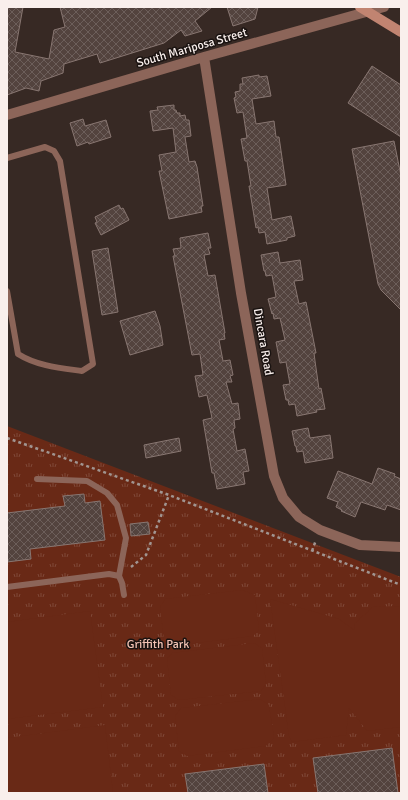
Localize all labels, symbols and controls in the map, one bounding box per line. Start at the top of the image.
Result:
street label: South Mariposa Street [135,25,249,71]
street label: Dincara Road [250,307,276,377]
park label: Griffith Park [127,637,189,652]

